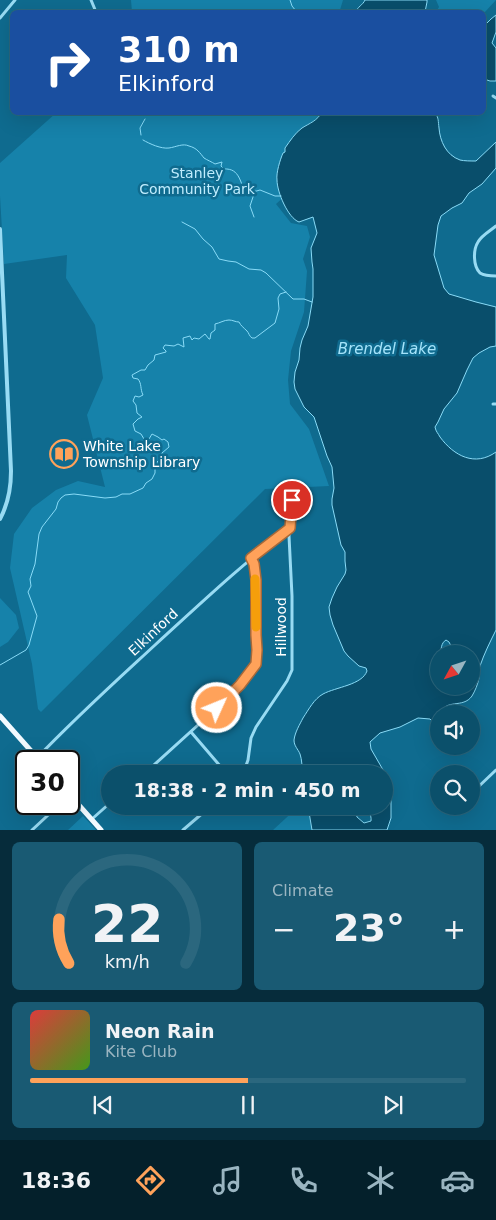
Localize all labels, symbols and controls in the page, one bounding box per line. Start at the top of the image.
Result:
icon: right [35,30,100,95]
text: 310 m [118,30,240,70]
text: Elkinford [118,71,215,96]
park label: Stanley Community Park [139,165,256,197]
water label: Brendel Lake [338,340,436,358]
place label: White Lake Township Library [82,438,200,470]
library icon: White Lake Township Library [49,439,79,469]
pin [271,479,313,521]
icon: arrive [278,486,306,514]
street label: Hillwood [273,597,289,657]
street label: Elkinford [125,605,181,659]
north arrow [430,645,480,695]
map controls [430,645,480,815]
position arrow [190,681,242,733]
button: sound [430,705,480,755]
speed limit sign: 30 [15,750,80,815]
button: search [430,765,480,815]
text: 18:38 · 2 min · 450 m [133,779,361,801]
text: Climate [272,881,334,900]
text: 22 [91,894,163,954]
text: 23° [333,906,405,950]
text: − [272,913,295,946]
text: + [443,913,466,946]
text: km/h [104,951,150,972]
text: Neon Rain [105,1020,214,1042]
text: Kite Club [105,1042,177,1061]
icon: previous [89,1091,117,1119]
icon: pause [234,1091,262,1119]
icon: next [379,1091,407,1119]
icon: directions [133,1163,168,1198]
icon: music [210,1163,245,1198]
icon: phone [286,1163,321,1198]
icon: climate [363,1163,398,1198]
icon: car [440,1163,475,1198]
text: 18:36 [21,1168,91,1193]

